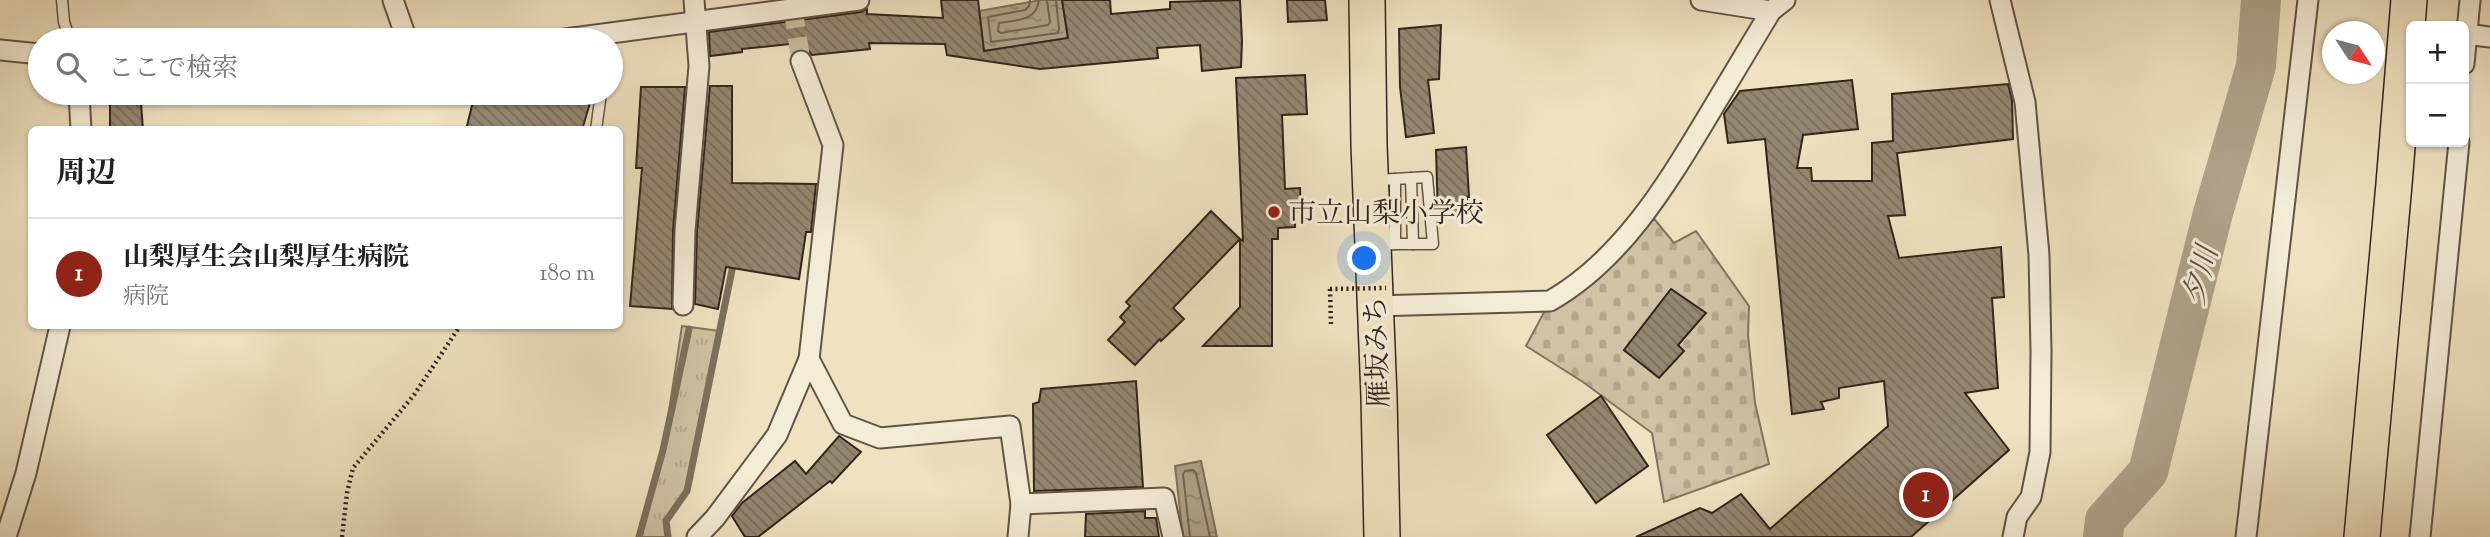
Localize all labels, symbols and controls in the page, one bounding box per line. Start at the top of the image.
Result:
north arrow [2322,21,2385,84]
map controls [2406,21,2469,147]
button: + [2406,21,2469,84]
search box [28,28,623,105]
icon: search [52,48,90,86]
text: ここで検索 [108,51,238,88]
button: − [2406,84,2469,147]
text: 周辺 [56,153,116,196]
place label: 市立山梨小学校 [1288,195,1484,235]
marker: 市立山梨小学校 [1266,204,1282,220]
water label: 夕川 [2174,239,2232,311]
text: 山梨厚生会山梨厚生病院 [123,240,409,277]
your location [1347,241,1381,275]
text: 1 [75,258,83,291]
text: 180 m [540,258,595,291]
text: 病院 [123,281,169,314]
street label: 雁坂みち [1357,295,1401,409]
pin: 1 [1903,469,1949,521]

